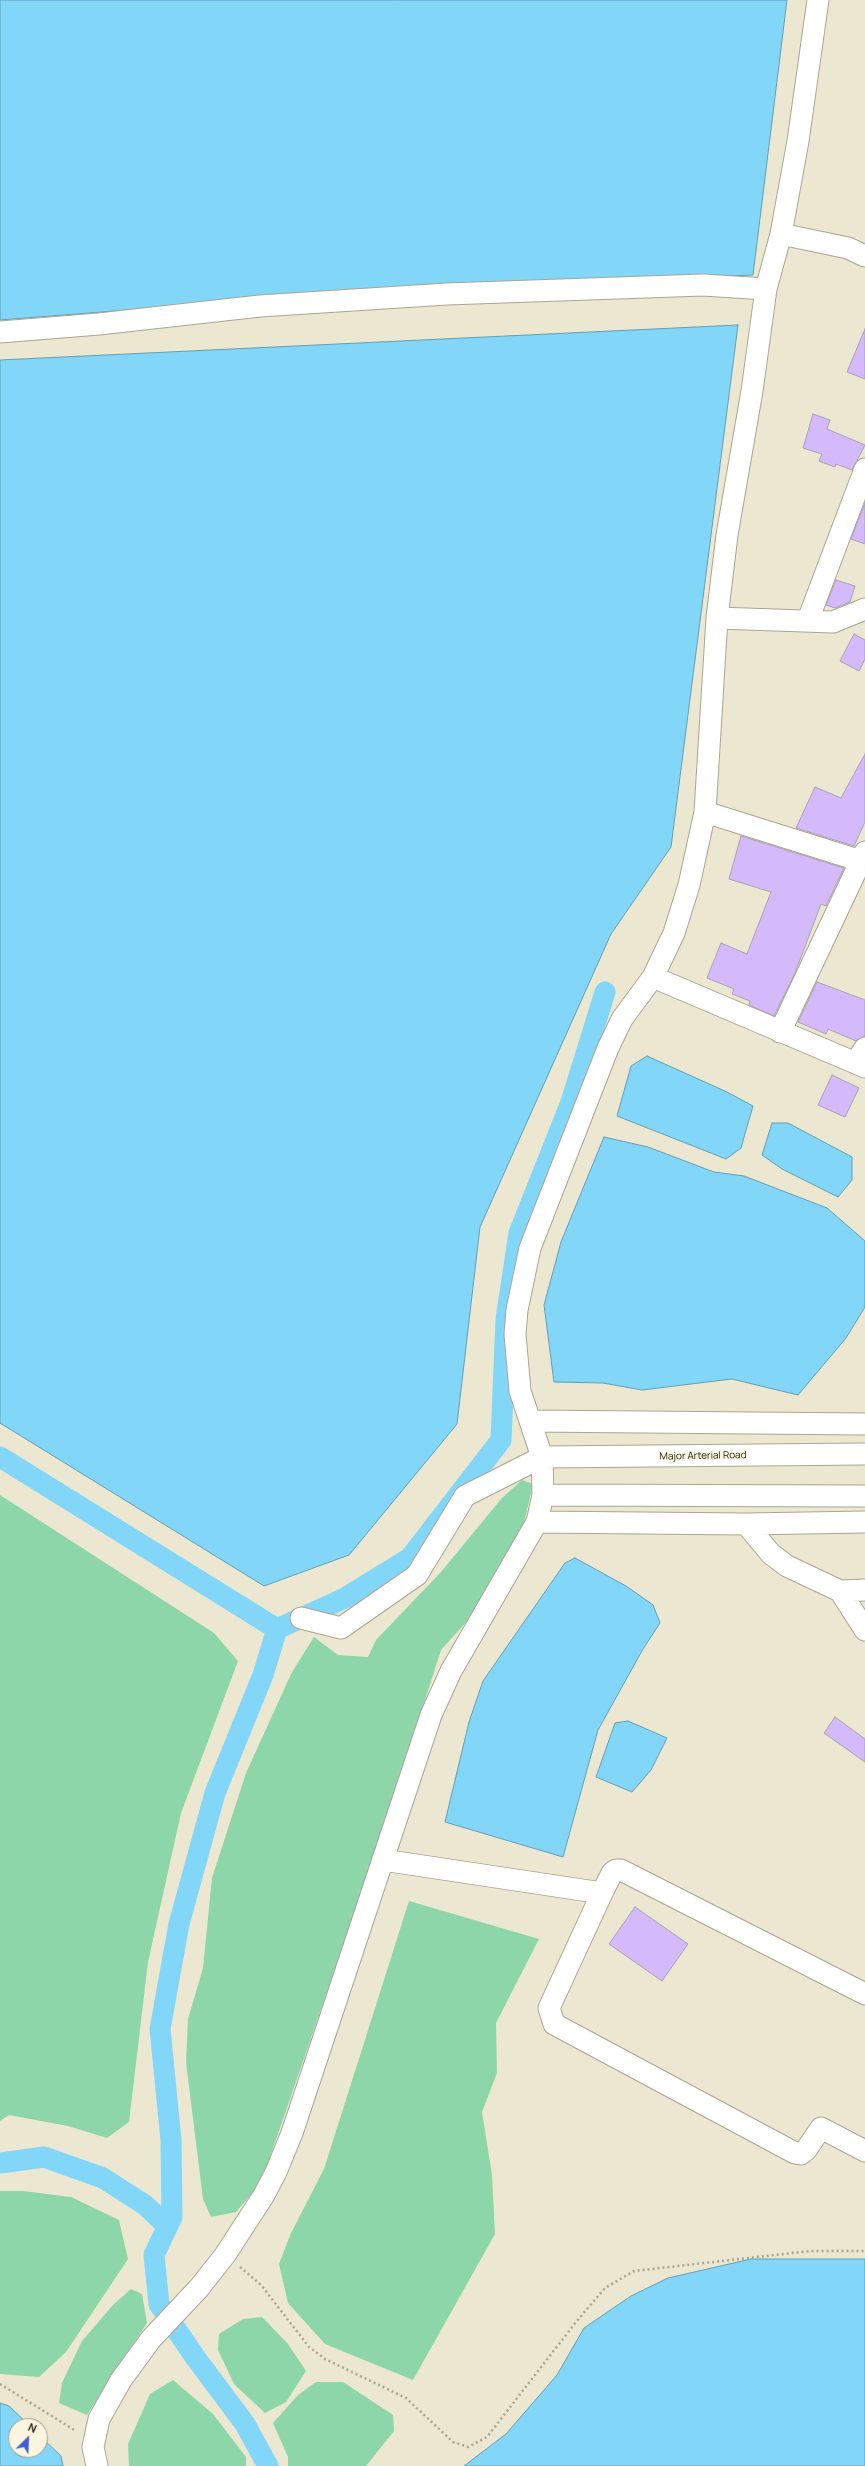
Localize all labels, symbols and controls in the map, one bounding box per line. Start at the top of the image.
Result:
street label: Major Arterial Road [659,1449,747,1463]
north arrow [8,2418,48,2458]
text: N [26,2419,39,2436]

